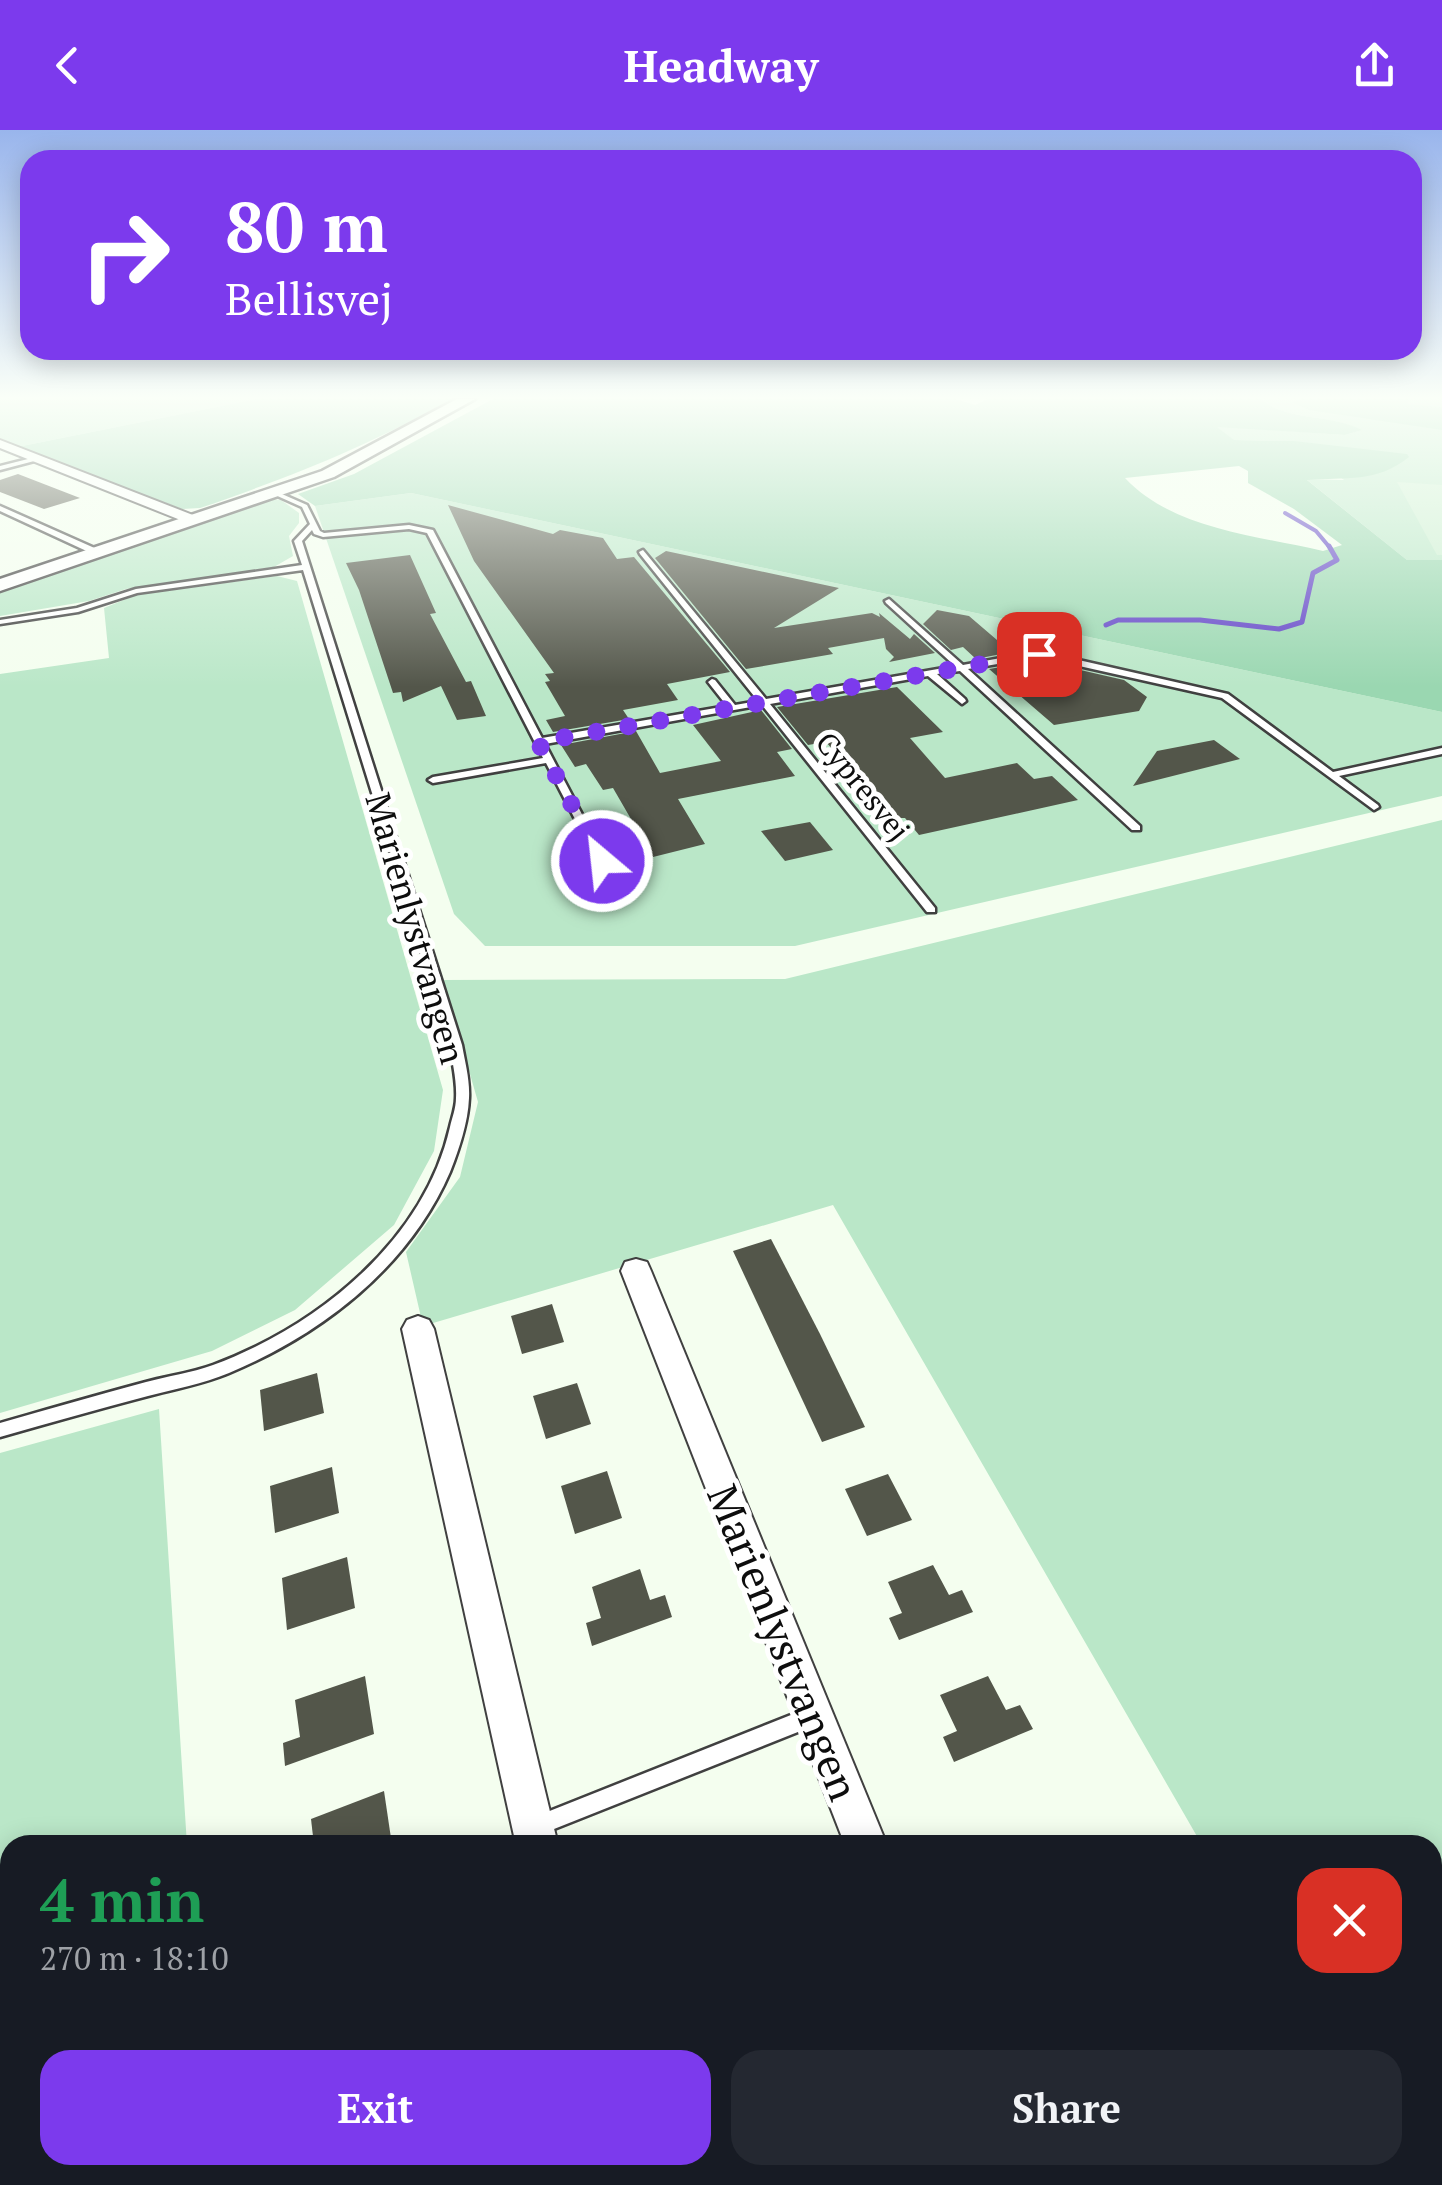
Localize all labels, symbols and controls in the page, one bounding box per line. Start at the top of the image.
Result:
text: Headway [624,35,818,95]
icon: back [40,38,95,93]
icon: share [1347,38,1402,93]
text: 80 m [225,179,388,272]
icon: right [60,190,190,320]
text: Bellisvej [225,268,393,328]
pin [997,612,1082,697]
icon: arrive [1012,627,1067,682]
street label: Cypresvej [807,723,919,849]
street label: Marienlystvangen [355,787,477,1069]
position arrow [550,809,654,913]
street label: Marienlystvangen [695,1476,873,1808]
text: 4 min [40,1860,204,1939]
button: close [1297,1868,1402,1973]
text: 270 m · 18:10 [40,1937,228,1979]
button: Exit [40,2050,711,2165]
button: Share [731,2050,1402,2165]

